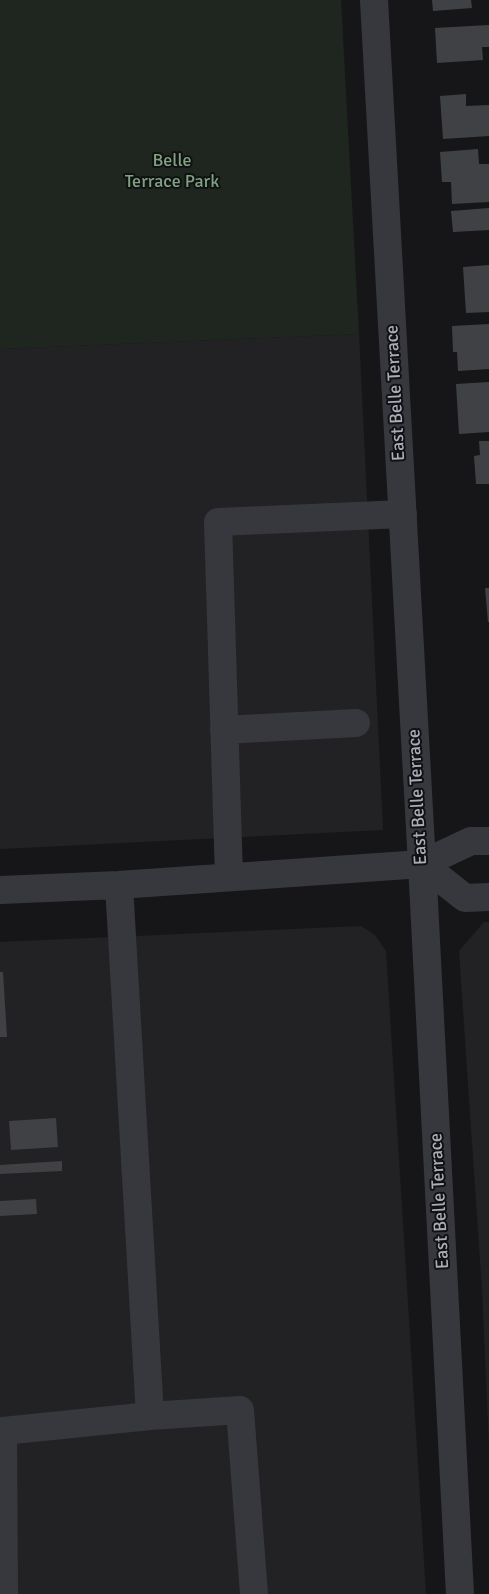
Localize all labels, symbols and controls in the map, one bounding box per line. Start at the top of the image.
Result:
park label: Belle Terrace Park [125,150,219,192]
street label: East Belle Terrace [382,324,410,462]
street label: East Belle Terrace [404,728,432,866]
street label: East Belle Terrace [426,1132,454,1270]

